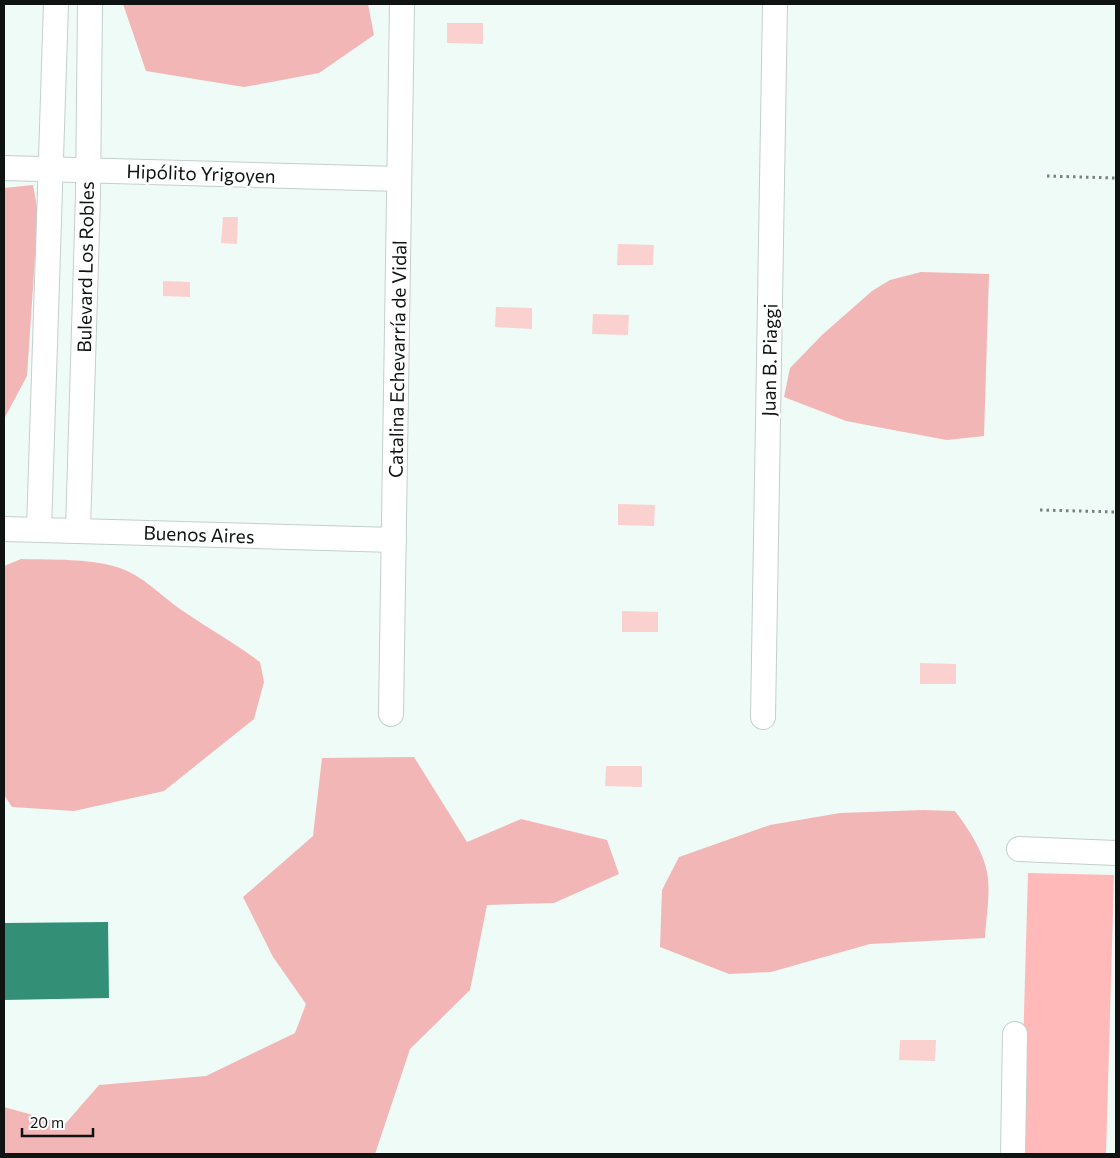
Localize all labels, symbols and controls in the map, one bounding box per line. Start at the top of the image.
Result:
street label: Hipólito Yrigoyen [126,159,276,187]
street label: Bulevard Los Robles [72,181,98,353]
street label: Catalina Echevarría de Vidal [383,240,411,478]
street label: Juan B. Piaggi [757,303,781,417]
street label: Buenos Aires [143,521,255,547]
scale bar [22,1106,94,1138]
text: 20 m [30,1113,64,1131]

